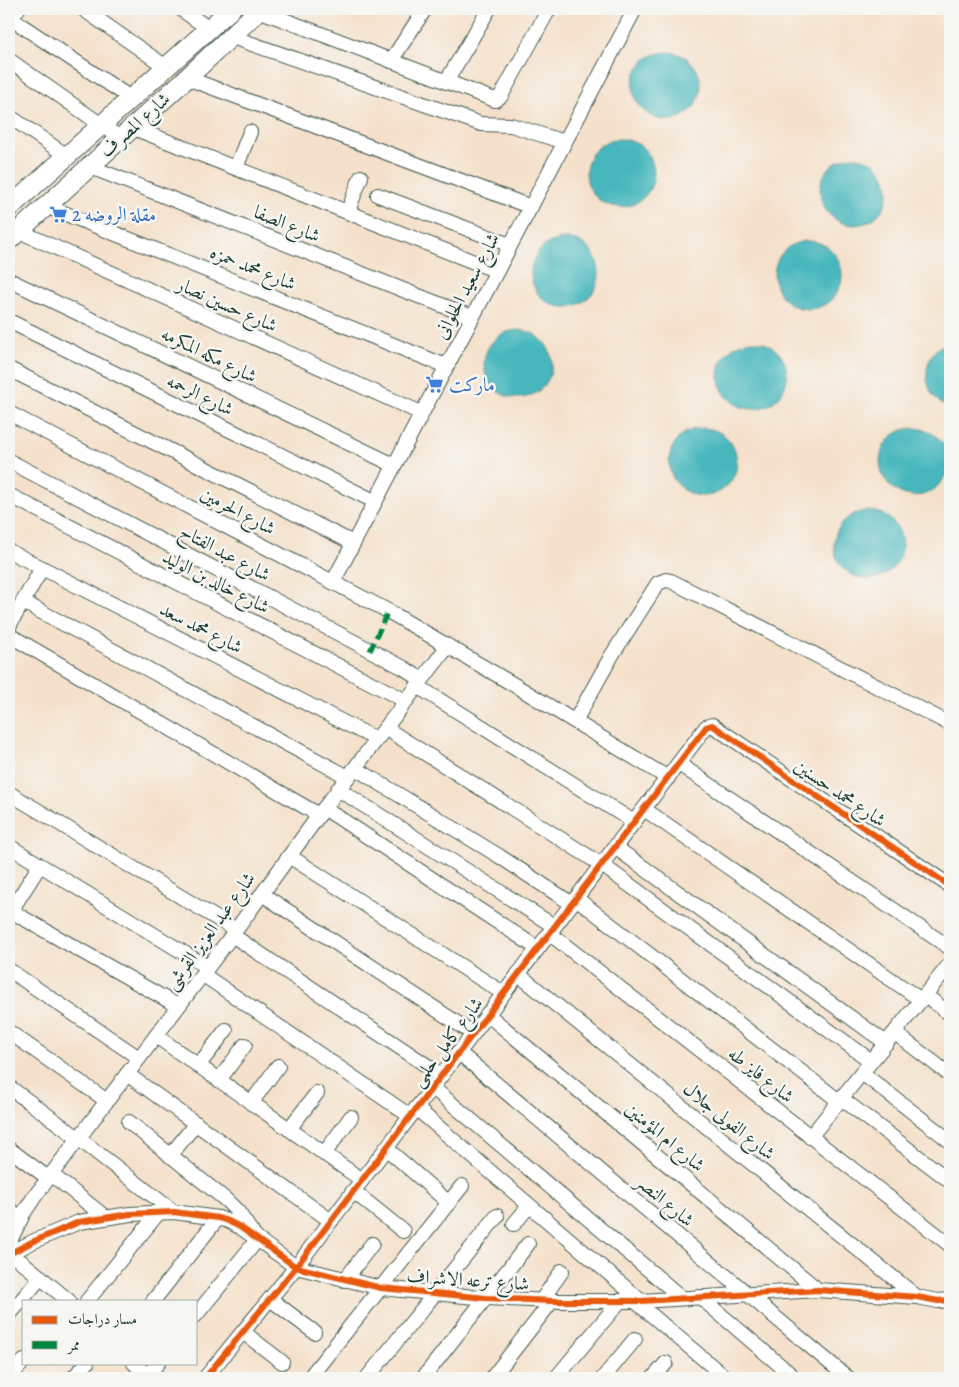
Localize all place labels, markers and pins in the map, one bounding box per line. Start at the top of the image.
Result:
place label: مقلة الروضه 2 [72,202,156,228]
supermarket icon: مقلة الروضه 2 [48,205,68,225]
place label: ماركت [449,372,495,398]
supermarket icon: ماركت [425,375,445,395]

